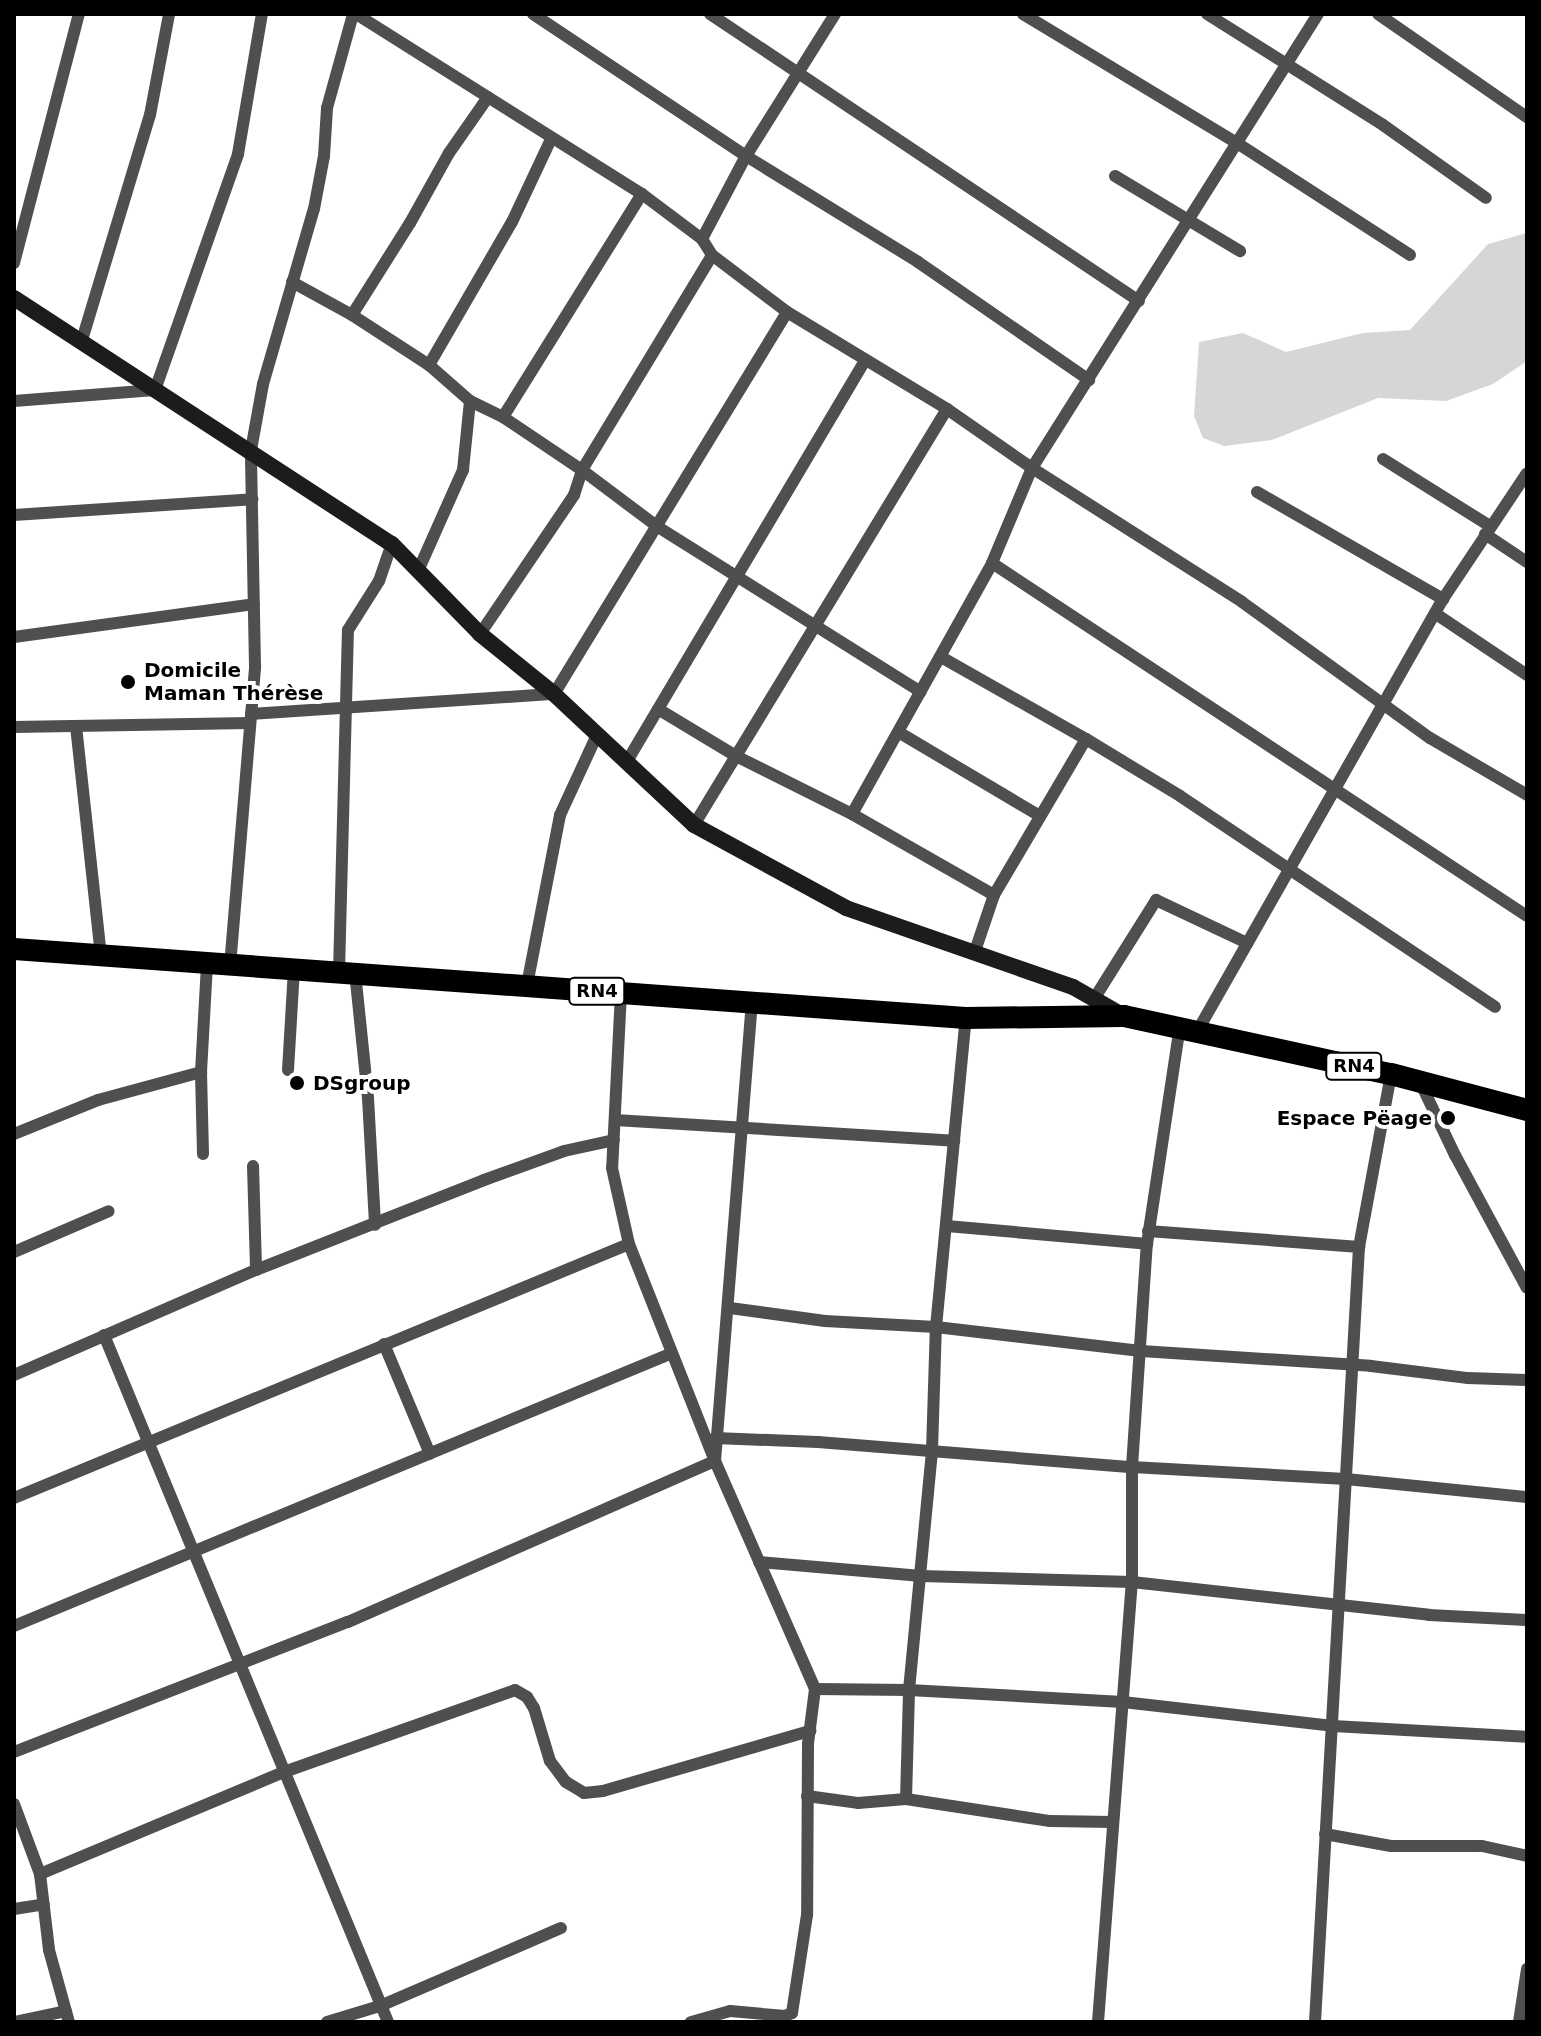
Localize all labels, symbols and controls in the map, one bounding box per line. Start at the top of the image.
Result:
place label: Domicile Maman Thérèse [144,658,323,705]
marker: Domicile Maman Thérèse [119,673,137,691]
road number: RN4 [567,977,627,1005]
road number: RN4 [1324,1052,1384,1080]
place label: DSgroup [313,1071,410,1095]
marker: DSgroup [288,1074,306,1092]
place label: Espace Pëage [1277,1106,1432,1130]
marker: Espace Pëage [1439,1109,1457,1127]

